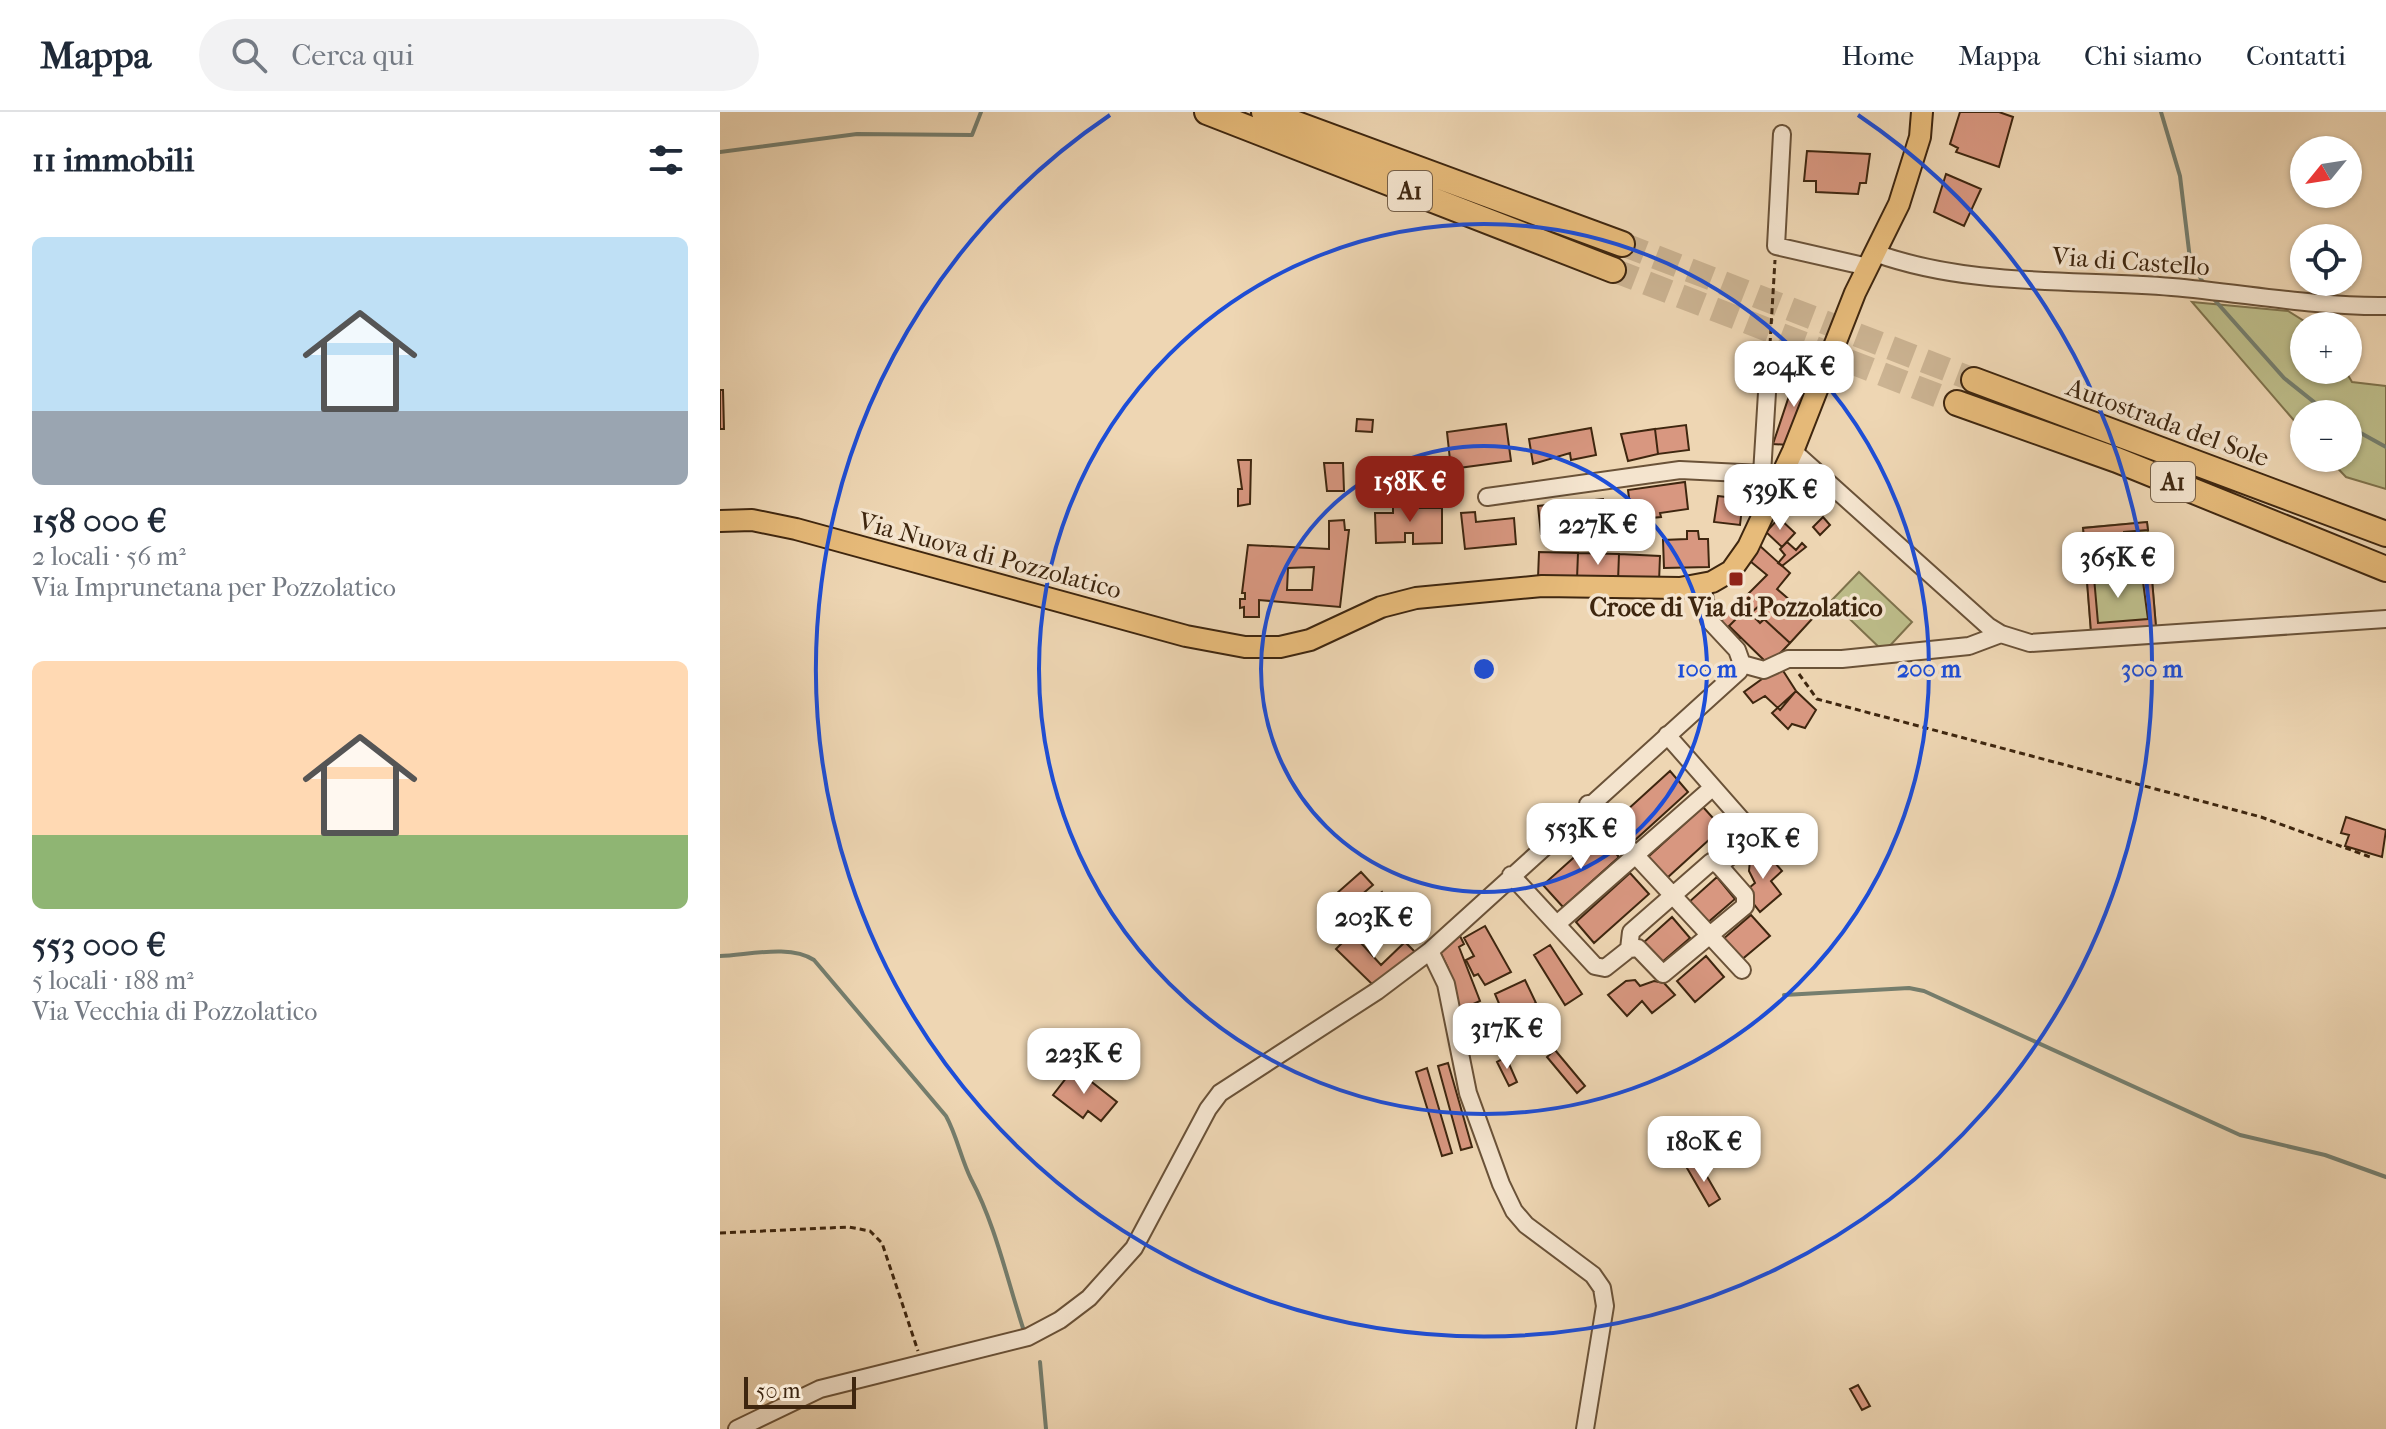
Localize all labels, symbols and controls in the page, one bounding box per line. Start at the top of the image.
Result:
search box [199,19,759,91]
text: Mappa [40,33,151,78]
icon: search [227,33,271,77]
text: Cerca qui [291,38,414,73]
text: Home [1841,39,1914,72]
text: Mappa [1958,39,2040,72]
text: Chi siamo [2084,39,2202,72]
text: Contatti [2246,39,2346,72]
north arrow [2290,136,2362,208]
map controls [2290,136,2362,472]
icon: filters [644,138,688,182]
text: 11 immobili [32,140,194,180]
road number: A1 [1388,171,1432,211]
button: locate [2290,224,2362,296]
street label: Via di Castello [2050,240,2211,282]
icon: home [288,289,432,433]
button: + [2290,312,2362,384]
pin: 204K € [1729,341,1859,409]
text: 204K € [1753,351,1835,382]
street label: Autostrada del Sole [2061,371,2273,474]
button: − [2290,400,2362,472]
pin: 158K € [1345,456,1475,524]
road number: A1 [2151,462,2195,502]
pin: 539K € [1715,464,1845,532]
text: 158K € [1373,466,1447,497]
text: 539K € [1742,474,1818,505]
pin: 227K € [1533,499,1663,567]
text: 158 000 € [32,501,167,541]
street label: Via Nuova di Pozzolatico [854,505,1125,606]
text: 227K € [1558,509,1638,540]
pin: 365K € [2053,532,2183,600]
text: 2 locali · 56 m² [32,541,186,572]
text: 365K € [2080,542,2156,573]
marker: Croce di Via di Pozzolatico [1727,570,1745,588]
text: Via Imprunetana per Pozzolatico [32,572,396,603]
place label: Croce di Via di Pozzolatico [1589,592,1883,623]
centre of rings [1470,655,1498,683]
text: 100 m [1677,655,1738,683]
text: 200 m [1897,655,1962,683]
text: 300 m [2121,655,2184,683]
icon: home [288,713,432,857]
pin: 553K € [1516,803,1646,871]
text: 553K € [1545,813,1617,844]
pin: 130K € [1698,813,1828,881]
text: 130K € [1726,823,1800,854]
pin: 203K € [1309,892,1439,960]
text: 203K € [1335,902,1413,933]
text: 553 000 € [32,925,166,965]
text: 5 locali · 188 m² [32,965,194,996]
text: Via Vecchia di Pozzolatico [32,996,317,1027]
pin: 317K € [1442,1003,1572,1071]
text: 317K € [1471,1013,1543,1044]
pin: 223K € [1019,1028,1149,1096]
text: 223K € [1045,1038,1123,1069]
pin: 180K € [1639,1116,1769,1184]
text: 180K € [1666,1126,1742,1157]
scale bar [744,1373,856,1409]
text: 50 m [756,1378,801,1404]

